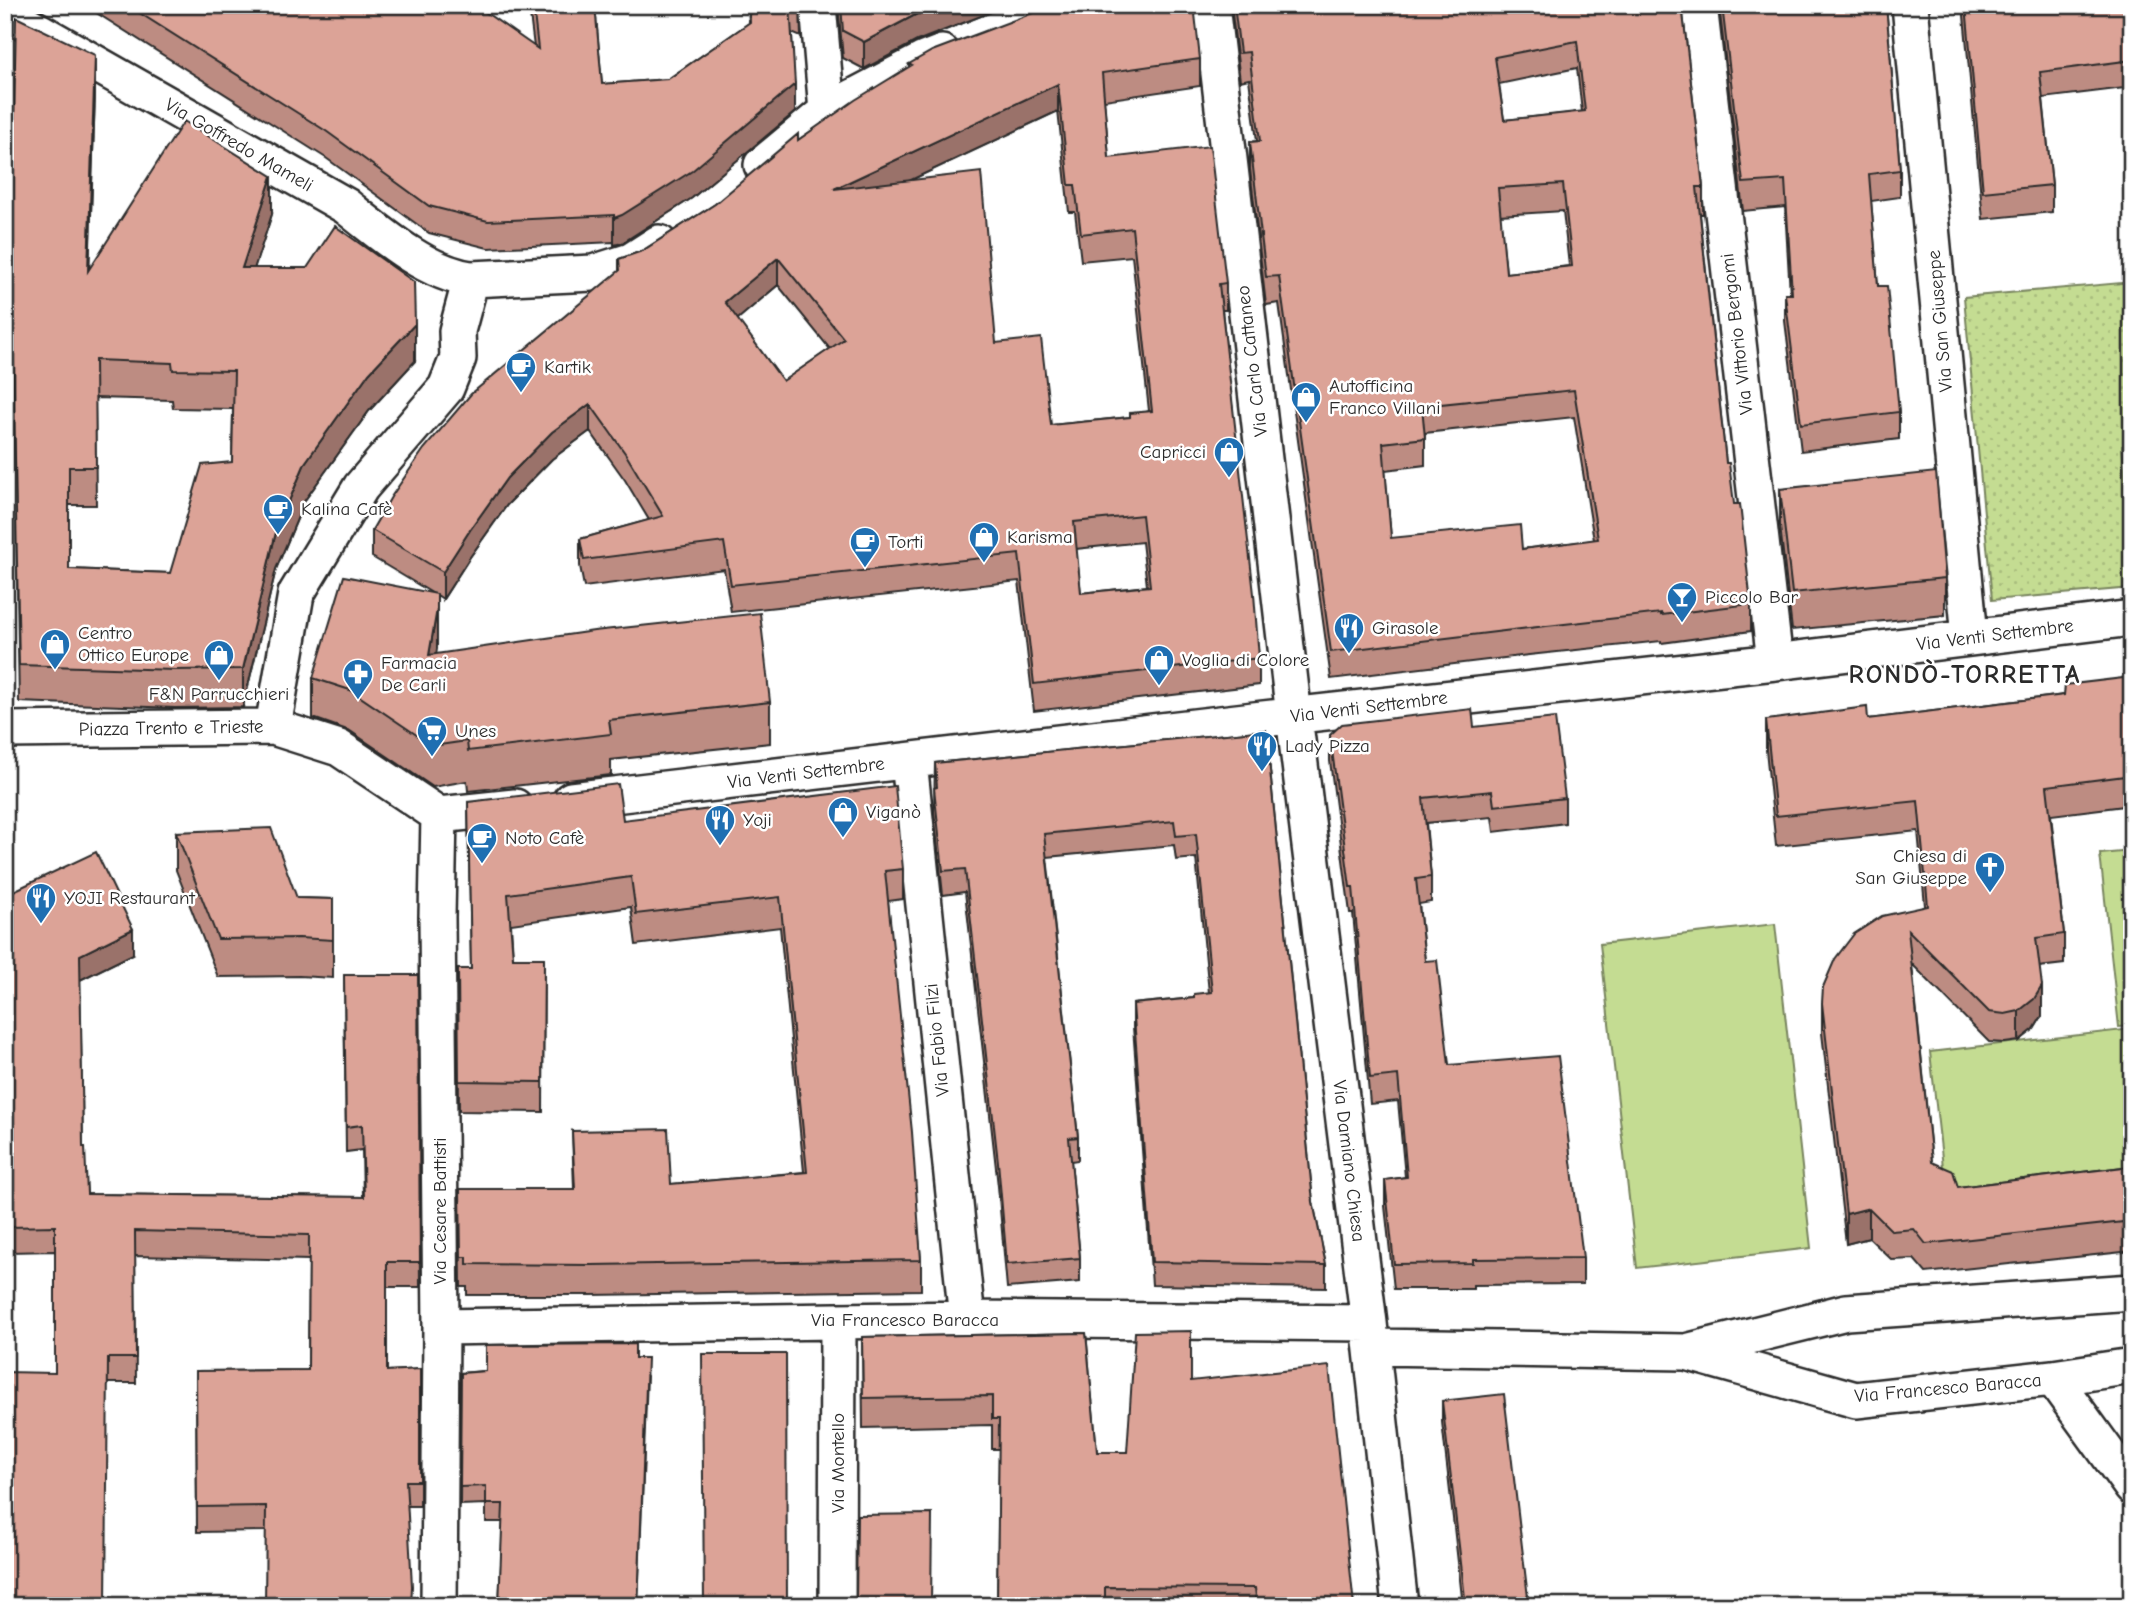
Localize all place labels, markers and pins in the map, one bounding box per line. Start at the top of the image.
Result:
cafe icon: Kartik [504,350,538,394]
place label: Kartik [544,356,592,378]
place label: Autofficina Franco Villani [1329,375,1440,419]
shop icon: Autofficina Franco Villani [1289,380,1323,424]
shop icon: Capricci [1212,435,1246,479]
place label: Capricci [1140,441,1206,463]
cafe icon: Kalina Cafè [261,492,295,536]
place label: Kalina Cafè [301,498,392,520]
shop icon: Karisma [967,520,1001,564]
cafe icon: Torti [848,525,882,569]
place label: Karisma [1007,526,1073,548]
place label: Torti [888,531,924,553]
bar icon: Piccolo Bar [1665,580,1699,624]
place label: Piccolo Bar [1705,586,1798,608]
restaurant icon: Girasole [1332,611,1366,655]
place label: Girasole [1372,617,1438,639]
place label: Centro Ottico Europe [78,622,189,666]
shop icon: Centro Ottico Europe [38,627,72,671]
shop icon: F&N Parrucchieri [202,638,236,682]
shop icon: Voglia di Colore [1142,643,1176,687]
place label: Voglia di Colore [1182,649,1309,671]
place label: Farmacia De Carli [381,652,457,696]
pharmacy icon: Farmacia De Carli [341,657,375,701]
place label: F&N Parrucchieri [149,683,289,705]
supermarket icon: Unes [415,714,449,758]
place label: Unes [455,720,496,742]
restaurant icon: Lady Pizza [1245,729,1279,773]
place label: Lady Pizza [1285,735,1370,757]
shop icon: Viganò [826,795,860,839]
place label: Viganò [866,801,921,823]
restaurant icon: Yoji [703,803,737,847]
place label: Yoji [743,809,772,831]
cafe icon: Noto Cafè [465,821,499,865]
place label: Noto Cafè [505,827,584,849]
place label: Chiesa di San Giuseppe [1855,845,1967,889]
church icon: Chiesa di San Giuseppe [1973,850,2007,894]
restaurant icon: YOJI Restaurant [24,881,58,925]
place label: YOJI Restaurant [64,887,196,909]

